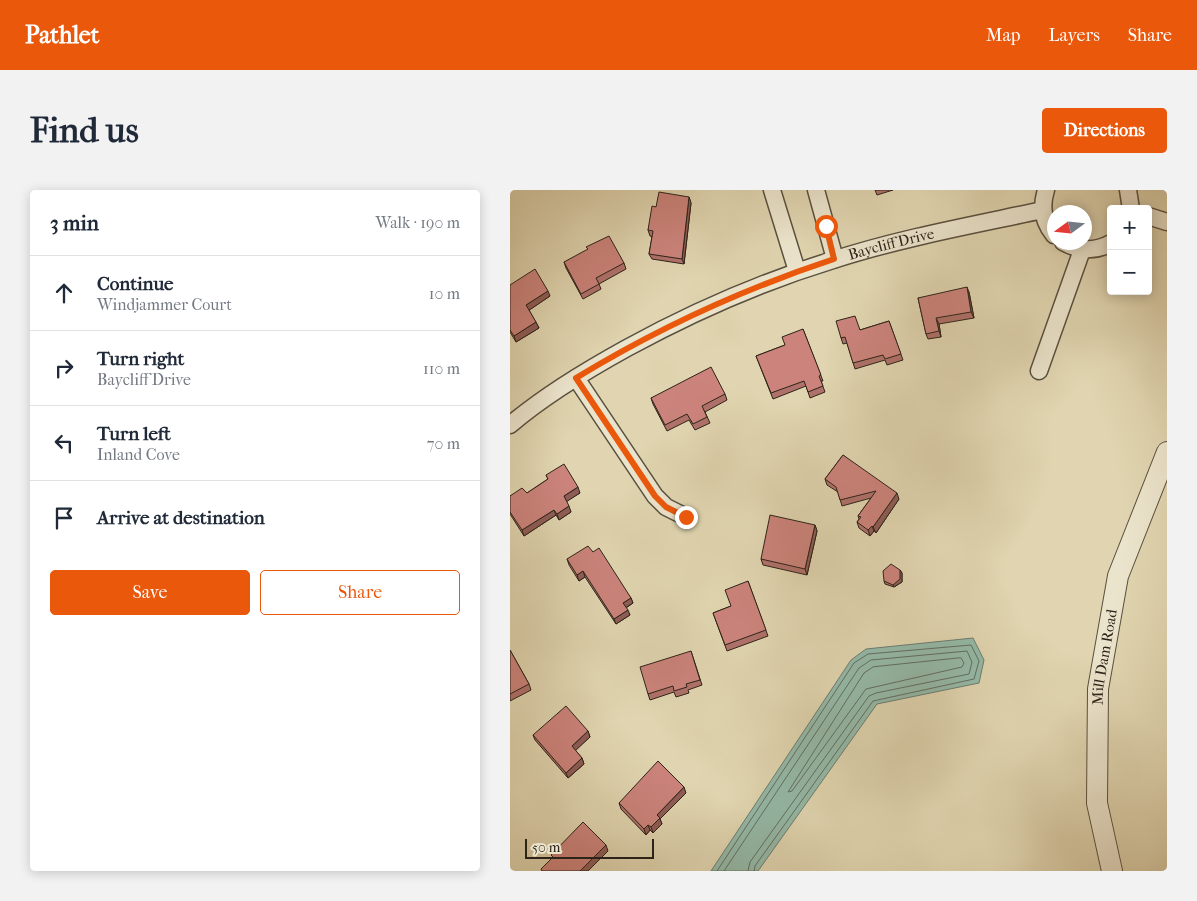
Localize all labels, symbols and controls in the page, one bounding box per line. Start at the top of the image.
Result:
text: Pathlet [25,21,99,49]
text: Map [986,25,1020,46]
text: Layers [1048,25,1100,46]
text: Share [1128,25,1172,46]
button: Directions [1042,108,1167,153]
text: Find us [30,110,139,151]
north arrow [1047,205,1092,250]
map controls [1107,205,1152,295]
button: + [1107,205,1152,250]
text: 3 min [50,211,99,235]
text: Walk · 190 m [376,213,460,232]
route start [815,215,838,238]
street label: Baycliff Drive [846,224,936,264]
button: − [1107,250,1152,295]
text: Continue [97,273,173,295]
icon: ahead [50,279,78,307]
text: 10 m [429,284,460,303]
text: Windjammer Court [97,295,232,314]
text: Turn right [97,348,184,370]
icon: right [50,354,78,382]
text: 110 m [423,359,460,378]
text: Baycliff Drive [97,370,191,389]
text: Turn left [97,423,171,445]
icon: left [50,429,78,457]
text: 70 m [427,434,460,453]
text: Inland Cove [97,445,180,464]
icon: arrive [50,504,78,532]
route end [675,506,698,529]
text: Arrive at destination [97,507,265,529]
button: Save [50,570,250,615]
button: Share [260,570,460,615]
street label: Mill Dam Road [1089,607,1121,705]
scale bar [525,836,654,859]
text: 50 m [532,839,560,856]

